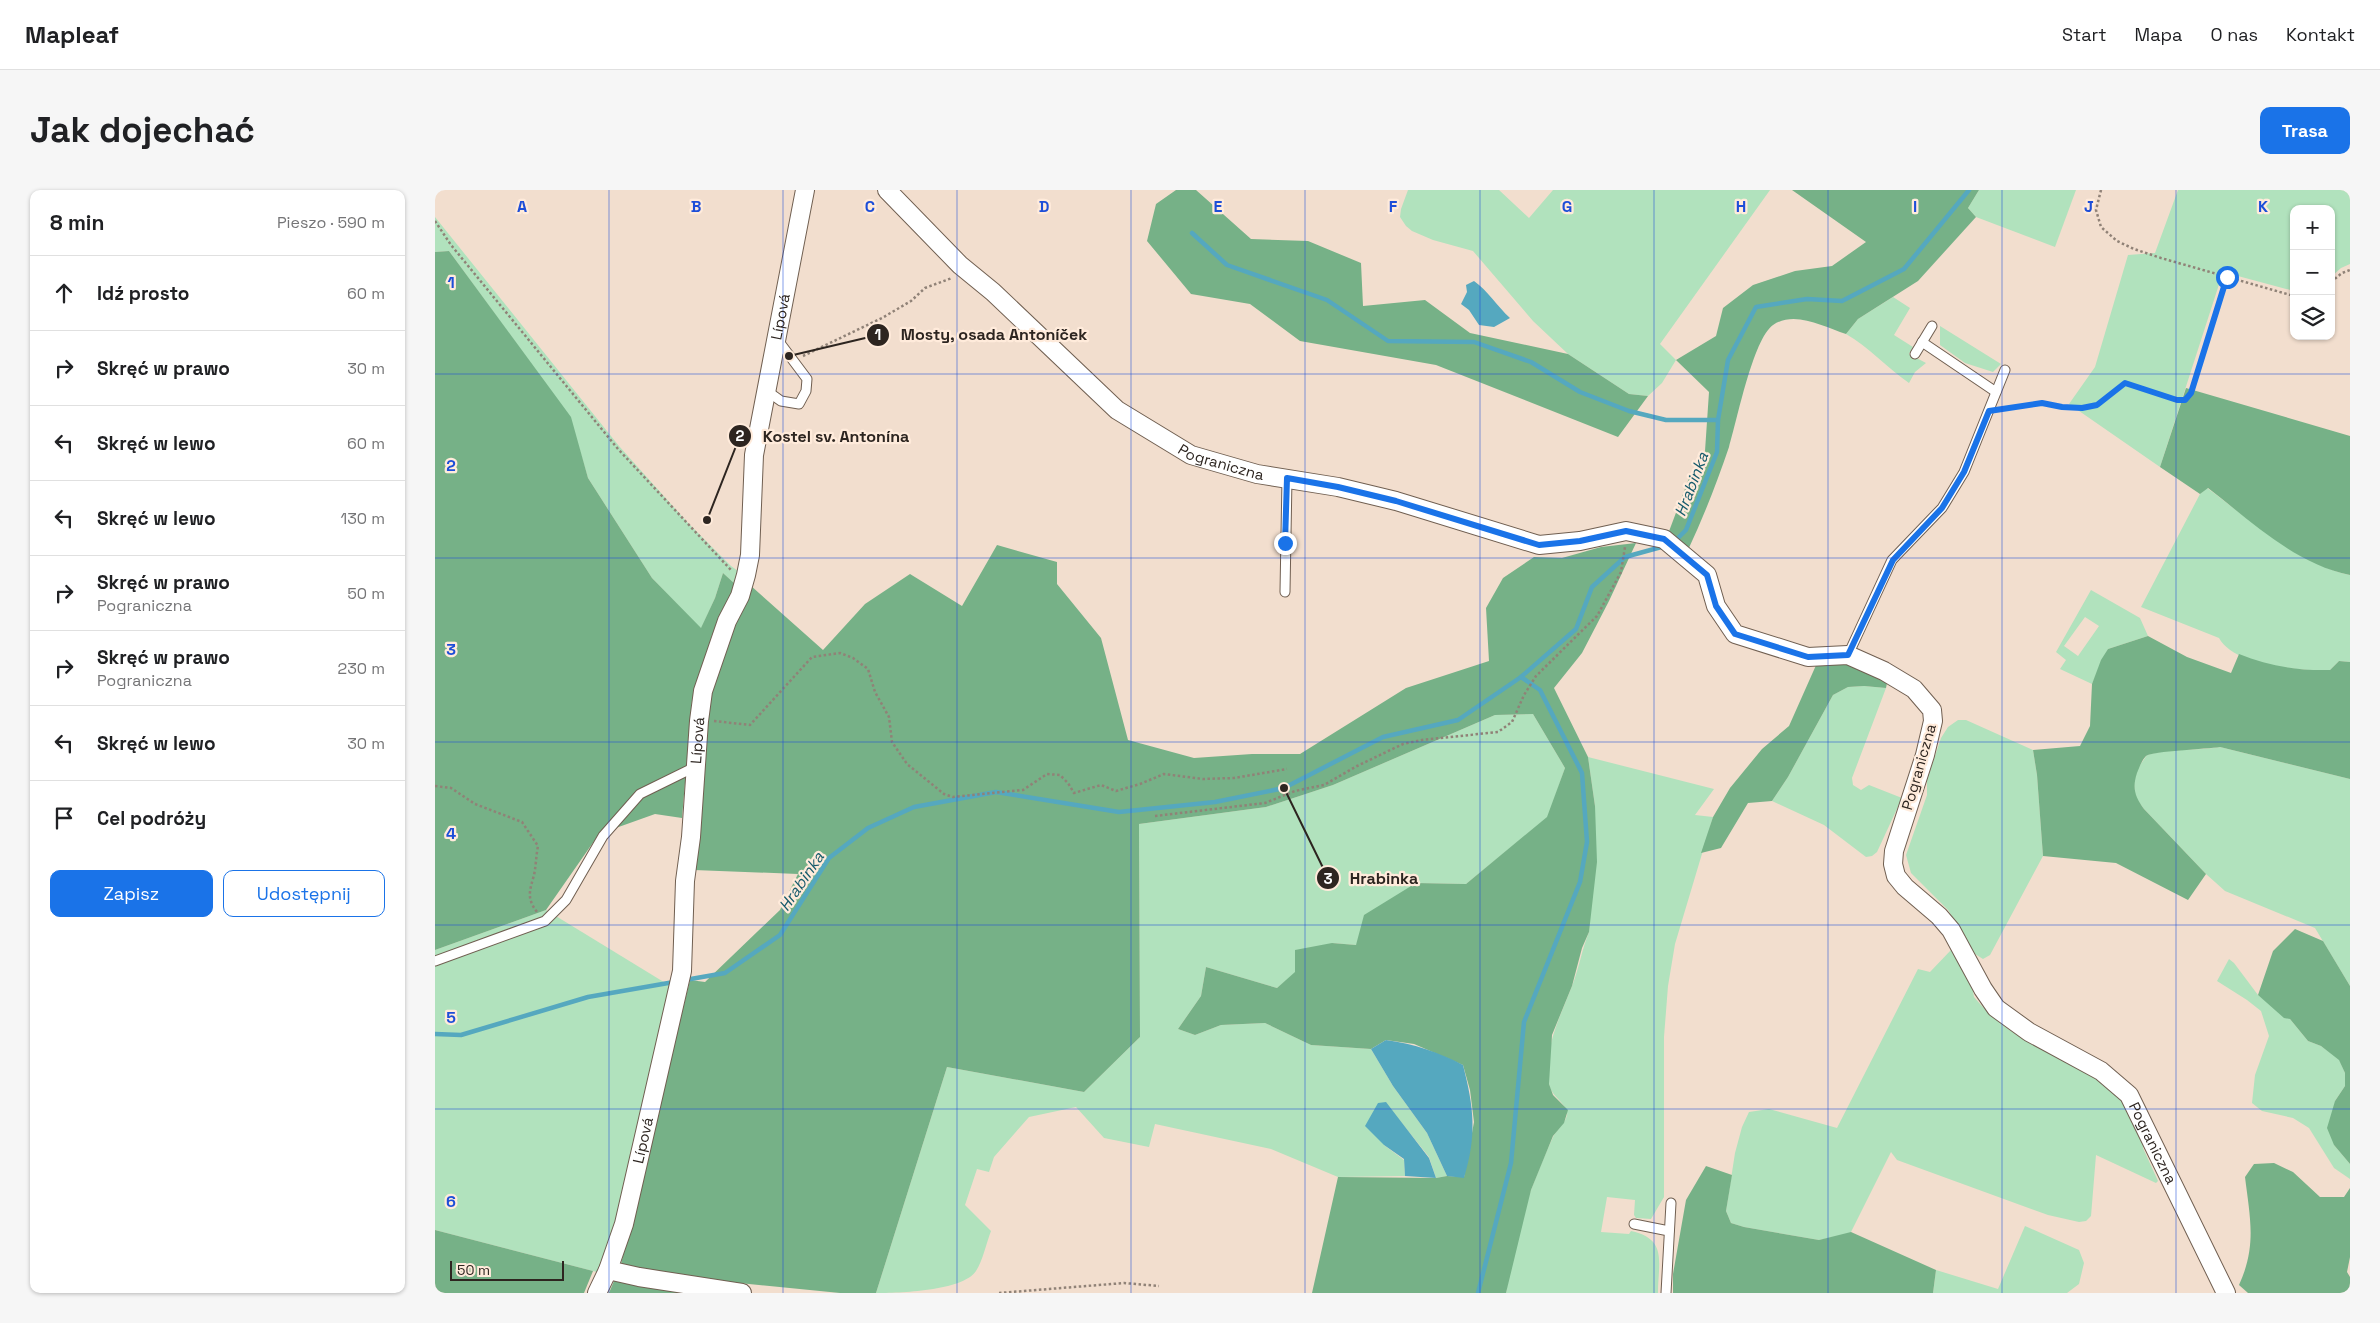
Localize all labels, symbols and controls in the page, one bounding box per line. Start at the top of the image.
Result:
text: Mapleaf [25,19,119,50]
text: Start [2062,23,2107,46]
text: Mapa [2135,23,2182,46]
text: O nas [2210,23,2258,46]
text: Kontakt [2286,23,2355,46]
button: Trasa [2260,107,2350,154]
text: Jak dojechać [30,108,255,152]
text: A [517,196,527,217]
text: B [691,196,701,217]
text: C [865,196,875,217]
text: D [1039,196,1049,217]
text: E [1214,196,1223,217]
text: F [1389,196,1398,217]
text: G [1562,196,1572,217]
text: H [1736,196,1746,217]
text: I [1913,196,1917,217]
text: J [2084,196,2094,217]
text: K [2258,196,2268,217]
map controls [2290,205,2335,340]
button: + [2290,205,2335,250]
text: 8 min [50,209,104,236]
text: Pieszo · 590 m [277,212,385,233]
button: − [2290,250,2335,295]
route start [2216,266,2239,289]
text: 1 [447,272,455,293]
icon: ahead [50,279,78,307]
text: Idź prosto [97,281,189,306]
text: 60 m [347,283,385,304]
street label: Lípová [766,291,794,342]
button: layers [2290,295,2335,340]
callout: Mosty, osada Antoníček [865,319,1097,350]
text: Mosty, osada Antoníček [901,324,1087,345]
text: 1 [875,325,881,344]
icon: right [50,354,78,382]
text: Skręć w prawo [97,356,230,381]
text: 30 m [347,358,385,379]
callout: Kostel sv. Antonína [728,421,920,452]
text: 2 [736,426,745,445]
text: Kostel sv. Antonína [763,426,909,447]
icon: left [50,429,78,457]
text: Skręć w lewo [97,431,216,456]
text: 60 m [347,433,385,454]
street label: Pograniczna [1175,439,1266,484]
water label: Hrabinka [1670,448,1714,519]
text: 2 [446,455,456,476]
icon: left [50,504,78,532]
text: Skręć w lewo [97,506,216,531]
text: 130 m [341,508,385,529]
route end [1274,532,1297,555]
text: Skręć w prawo [97,570,230,595]
icon: right [50,579,78,607]
text: 50 m [347,583,385,604]
text: Pograniczna [97,595,192,616]
text: 3 [446,639,456,660]
text: Skręć w prawo [97,645,230,670]
icon: right [50,654,78,682]
text: 230 m [338,658,385,679]
text: Pograniczna [97,670,192,691]
street label: Lípová [686,716,708,765]
street label: Pograniczna [1897,721,1940,812]
icon: left [50,729,78,757]
text: Skręć w lewo [97,731,216,756]
text: 30 m [347,733,385,754]
icon: arrive [50,804,78,832]
text: Cel podróży [97,806,206,831]
text: 4 [446,823,456,844]
water label: Hrabinka [774,847,829,915]
callout: Hrabinka [1315,863,1429,894]
text: Hrabinka [1350,868,1418,889]
text: 3 [1323,869,1333,888]
button: Zapisz [50,870,213,917]
button: Udostępnij [223,870,385,917]
text: 5 [446,1007,456,1028]
street label: Pograniczna [2125,1099,2181,1187]
street label: Lípová [628,1115,657,1165]
text: 6 [446,1191,456,1212]
scale bar [450,1258,564,1281]
text: 50 m [457,1261,490,1279]

